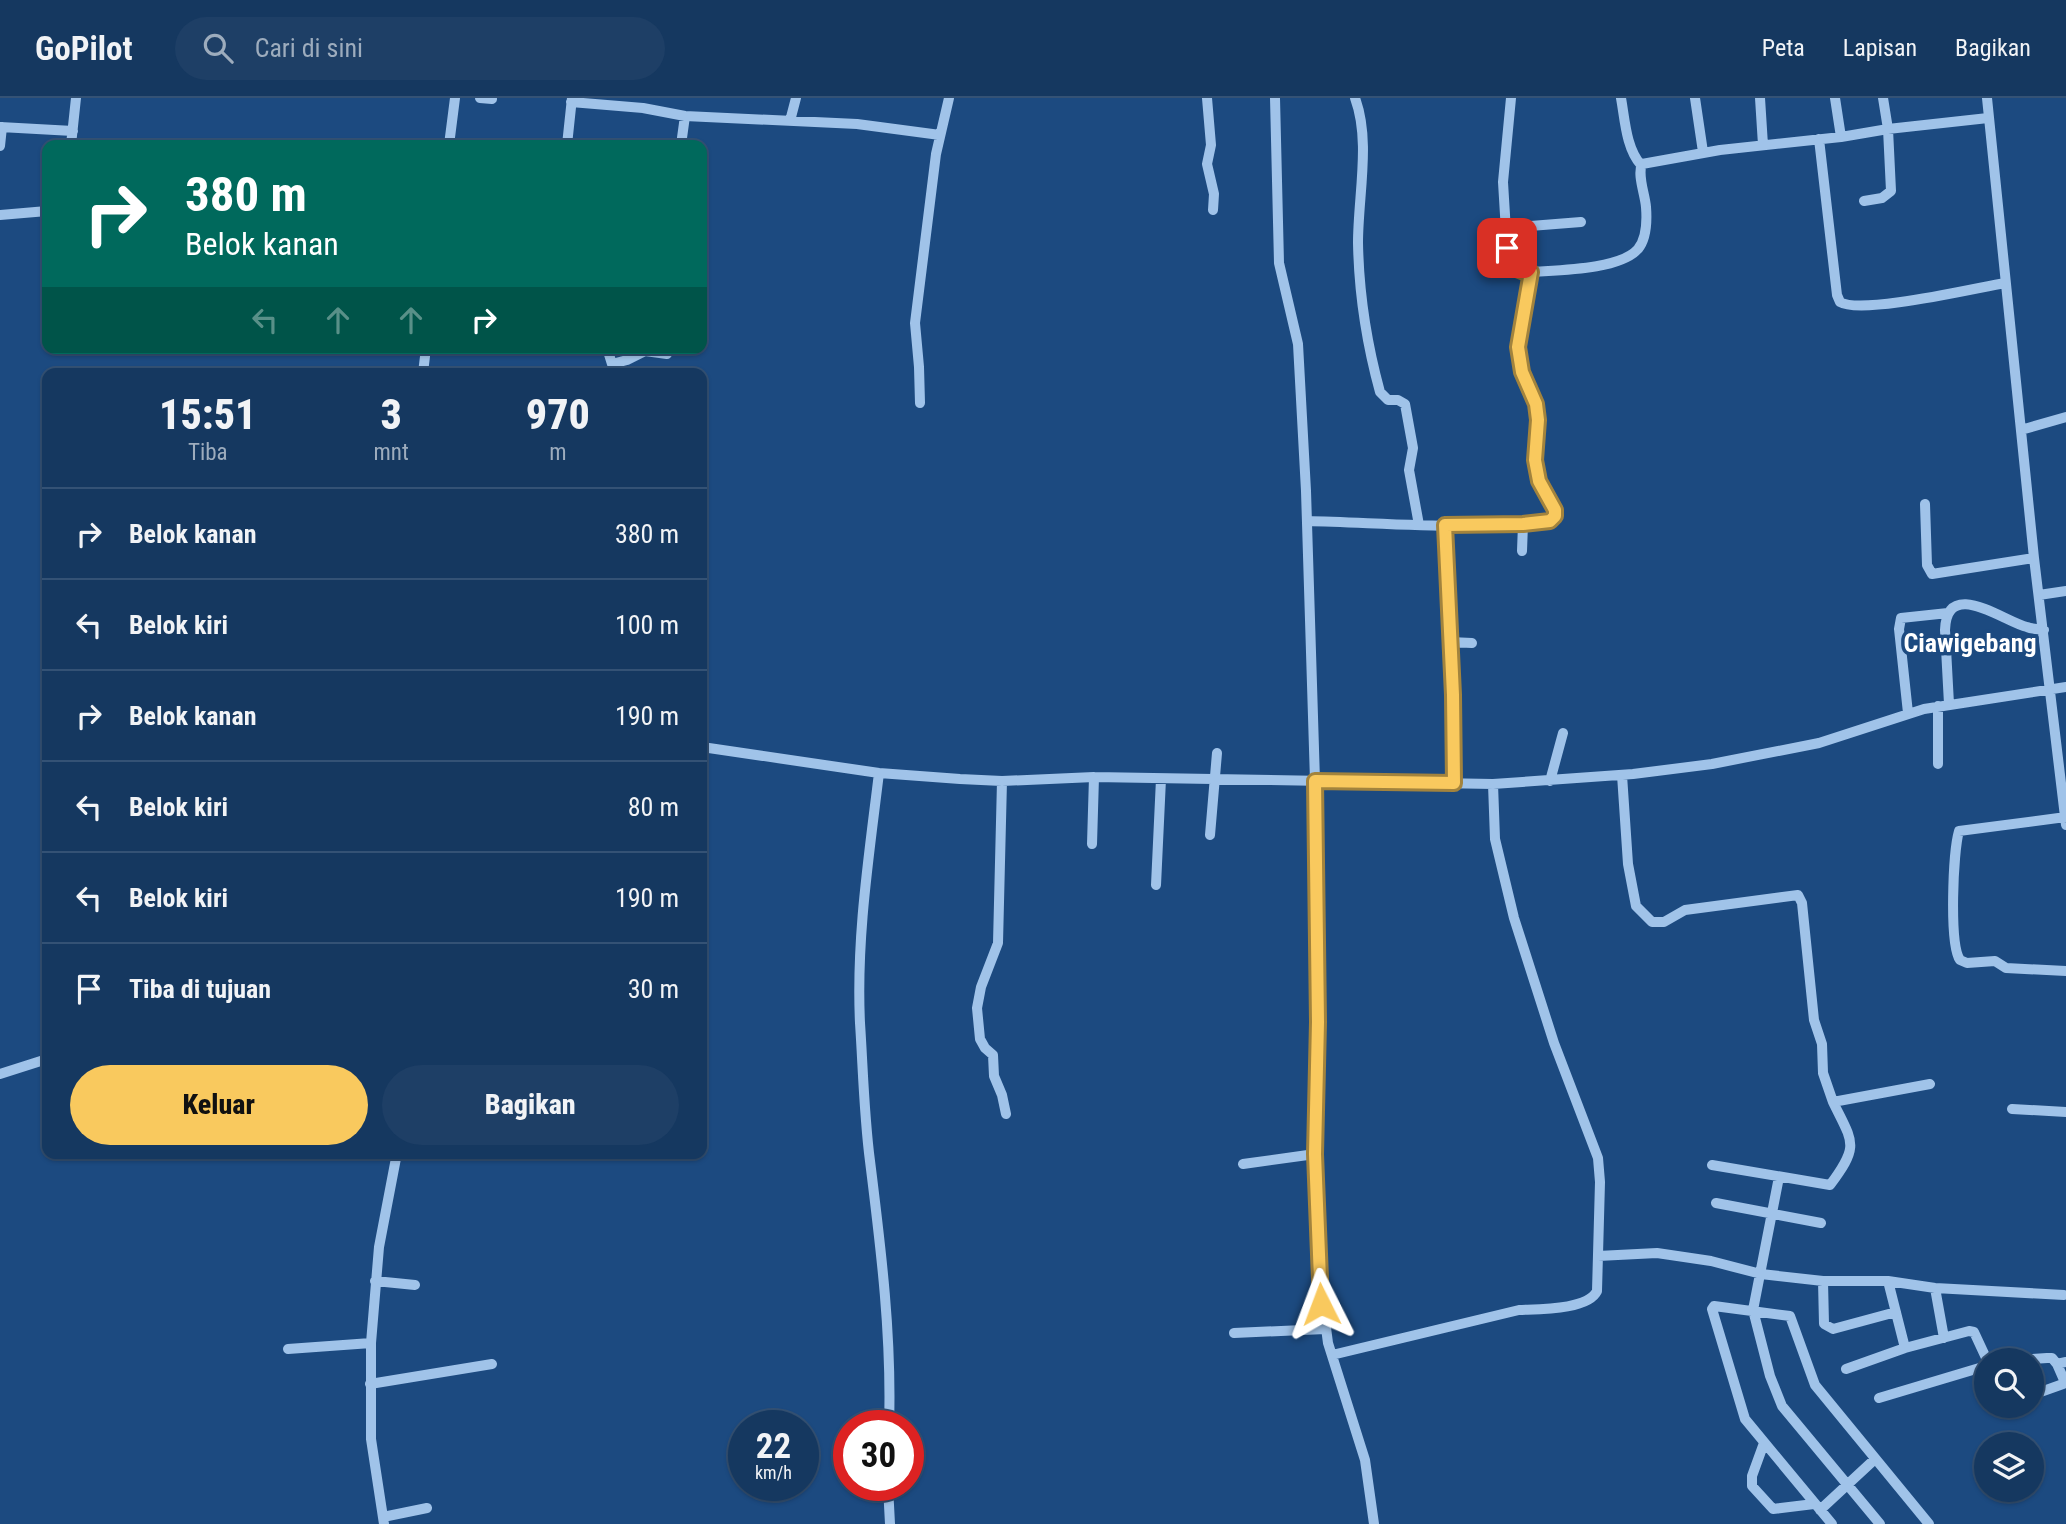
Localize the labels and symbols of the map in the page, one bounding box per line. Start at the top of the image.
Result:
pin [1477,218,1537,278]
district label: Ciawigebang [1903,628,2037,658]
position arrow [1284,1267,1358,1341]
speed limit sign: 30 [833,1410,924,1501]

